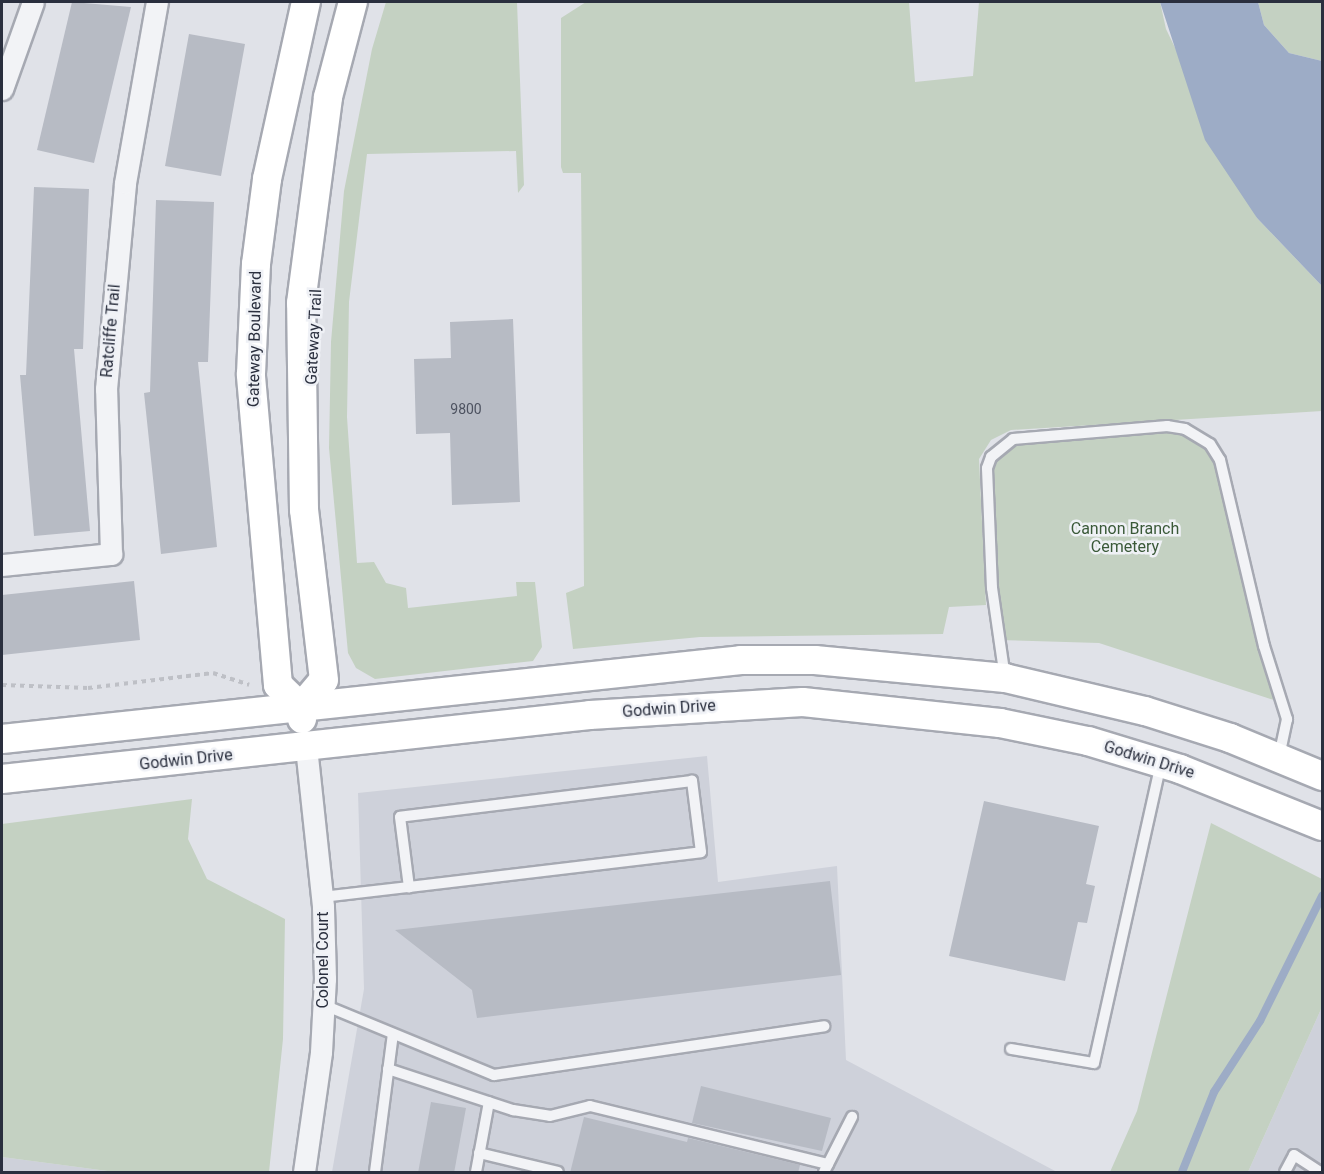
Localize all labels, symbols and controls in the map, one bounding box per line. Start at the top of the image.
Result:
street label: Gateway Boulevard [244,271,266,407]
street label: Ratcliffe Trail [97,283,125,379]
street label: Gateway Trail [302,289,326,385]
house number: 9800 [450,401,482,417]
park label: Cannon Branch Cemetery [1071,519,1179,557]
street label: Godwin Drive [622,696,716,722]
street label: Godwin Drive [1101,737,1197,783]
street label: Godwin Drive [138,746,234,774]
street label: Colonel Court [313,911,333,1009]

